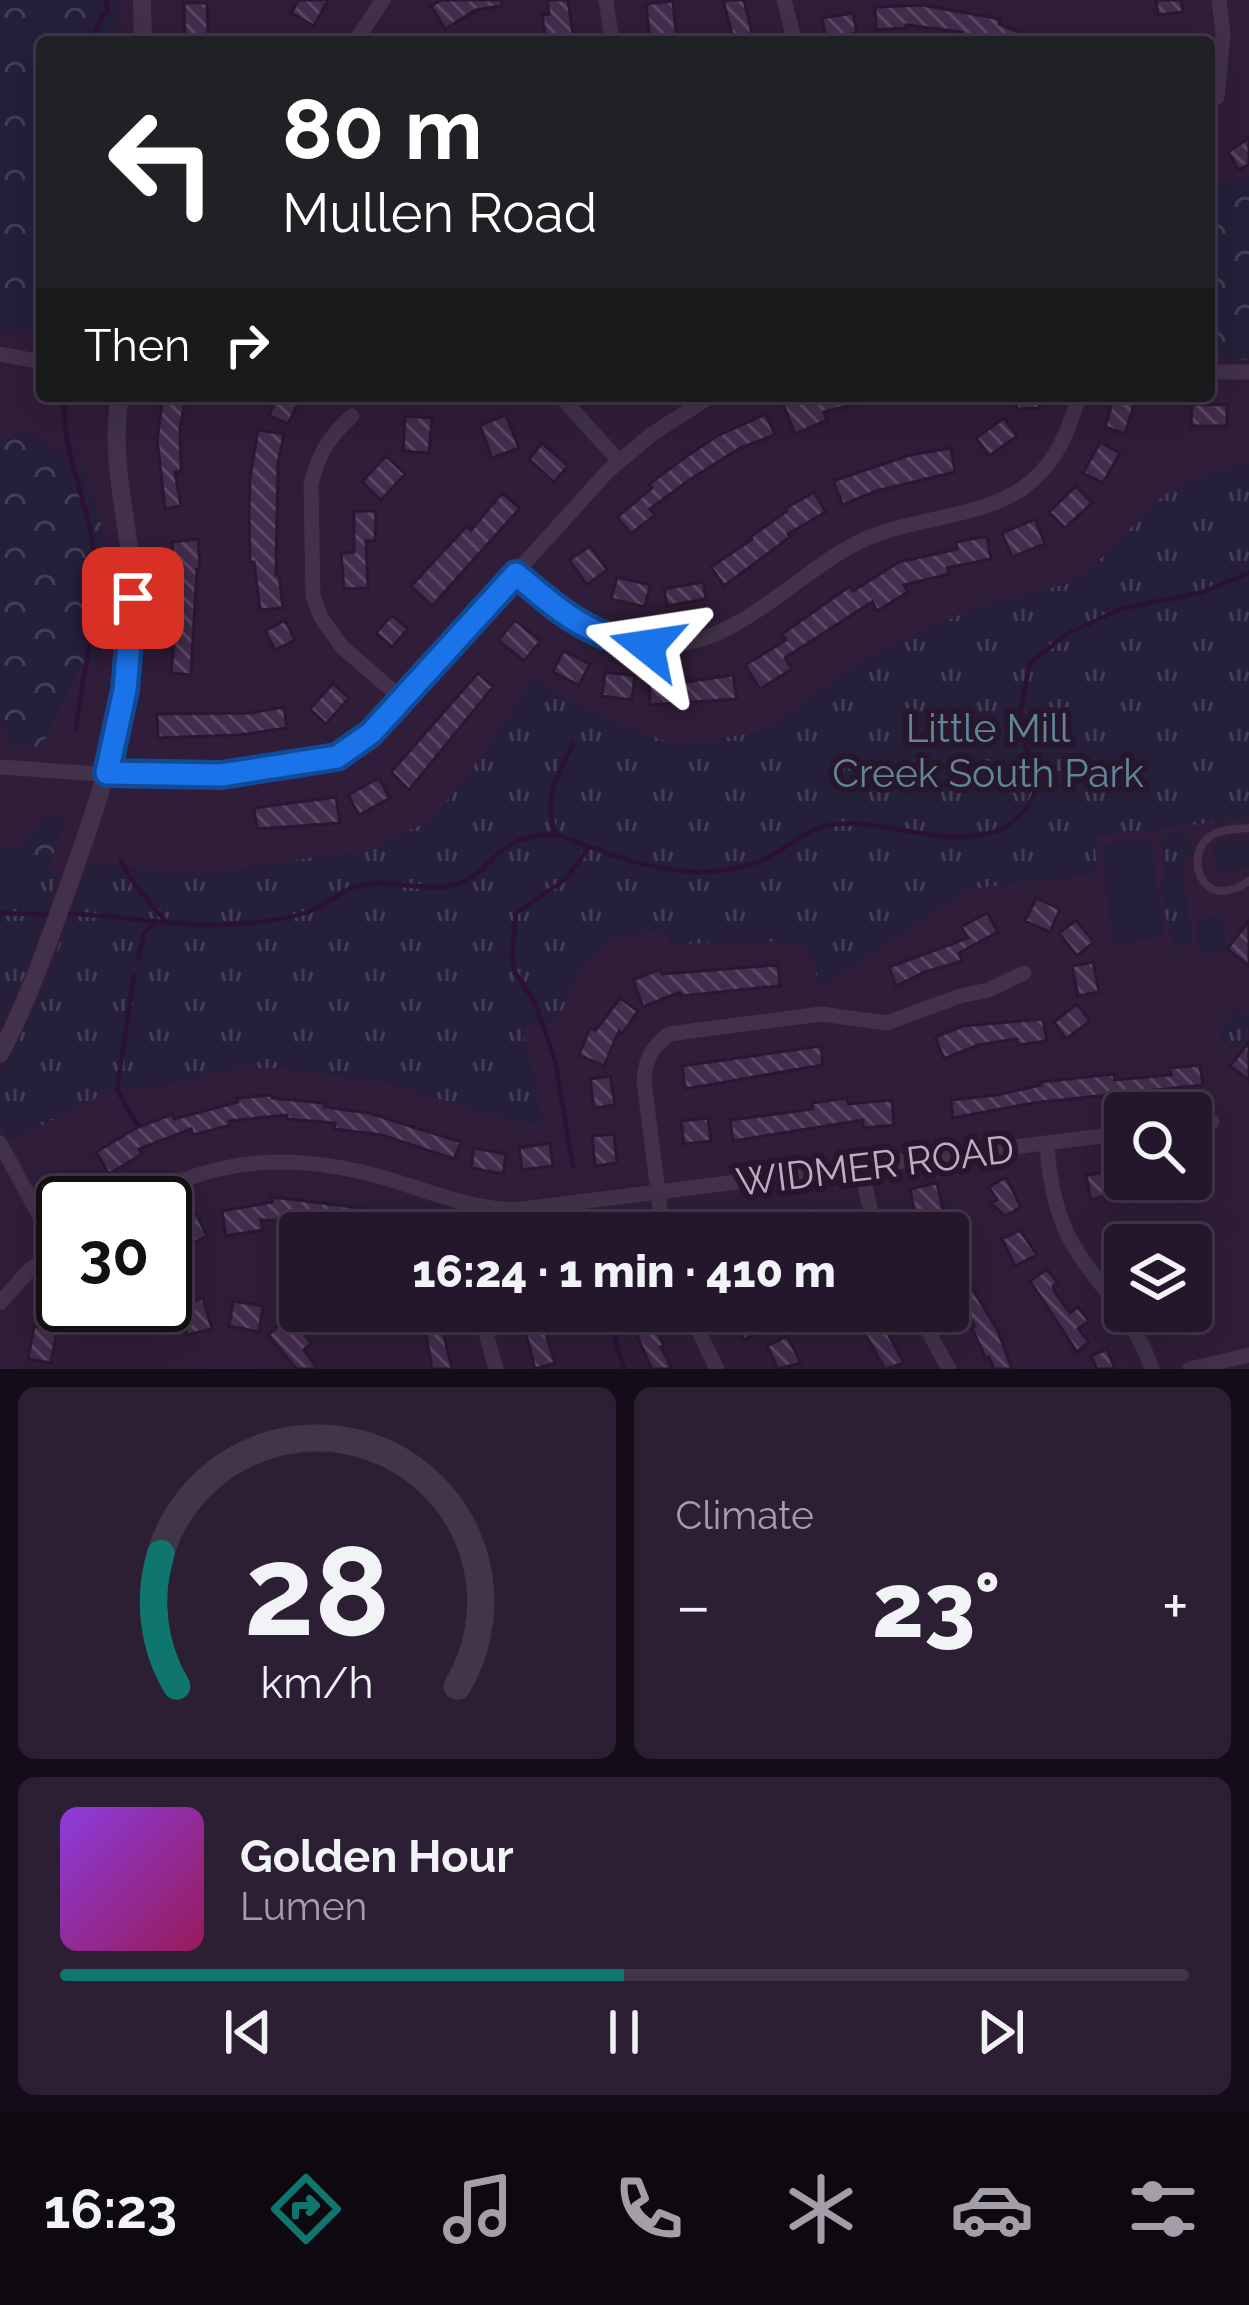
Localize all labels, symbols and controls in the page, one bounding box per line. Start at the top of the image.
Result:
text: 80 m [282,80,483,179]
icon: left [84,84,240,240]
text: Mullen Road [282,181,597,245]
icon: right [214,312,280,378]
text: Then [84,319,190,372]
pin [82,547,184,649]
icon: arrive [100,565,166,631]
position arrow [584,583,710,709]
park label: Little Mill Creek South Park [832,705,1144,796]
map controls [1104,1092,1212,1332]
button: search [1104,1092,1212,1200]
street label: WIDMER ROAD [733,1125,1017,1205]
speed limit sign: 30 [36,1176,192,1332]
button: layers [1104,1224,1212,1332]
text: 16:24 · 1 min · 410 m [412,1245,836,1298]
text: Climate [676,1492,814,1538]
text: 28 [244,1518,390,1664]
text: 23° [872,1552,1001,1658]
text: − [676,1567,711,1644]
text: + [1162,1567,1189,1644]
text: km/h [260,1658,373,1708]
text: Golden Hour [240,1830,514,1883]
text: Lumen [240,1883,367,1929]
icon: previous [215,1999,281,2065]
icon: pause [591,1999,657,2065]
icon: next [968,1999,1034,2065]
icon: directions [264,2167,348,2251]
icon: music [436,2167,520,2251]
icon: phone [607,2167,691,2251]
icon: climate [779,2167,863,2251]
icon: car [950,2167,1034,2251]
icon: filters [1121,2167,1205,2251]
text: 16:23 [44,2177,177,2241]

